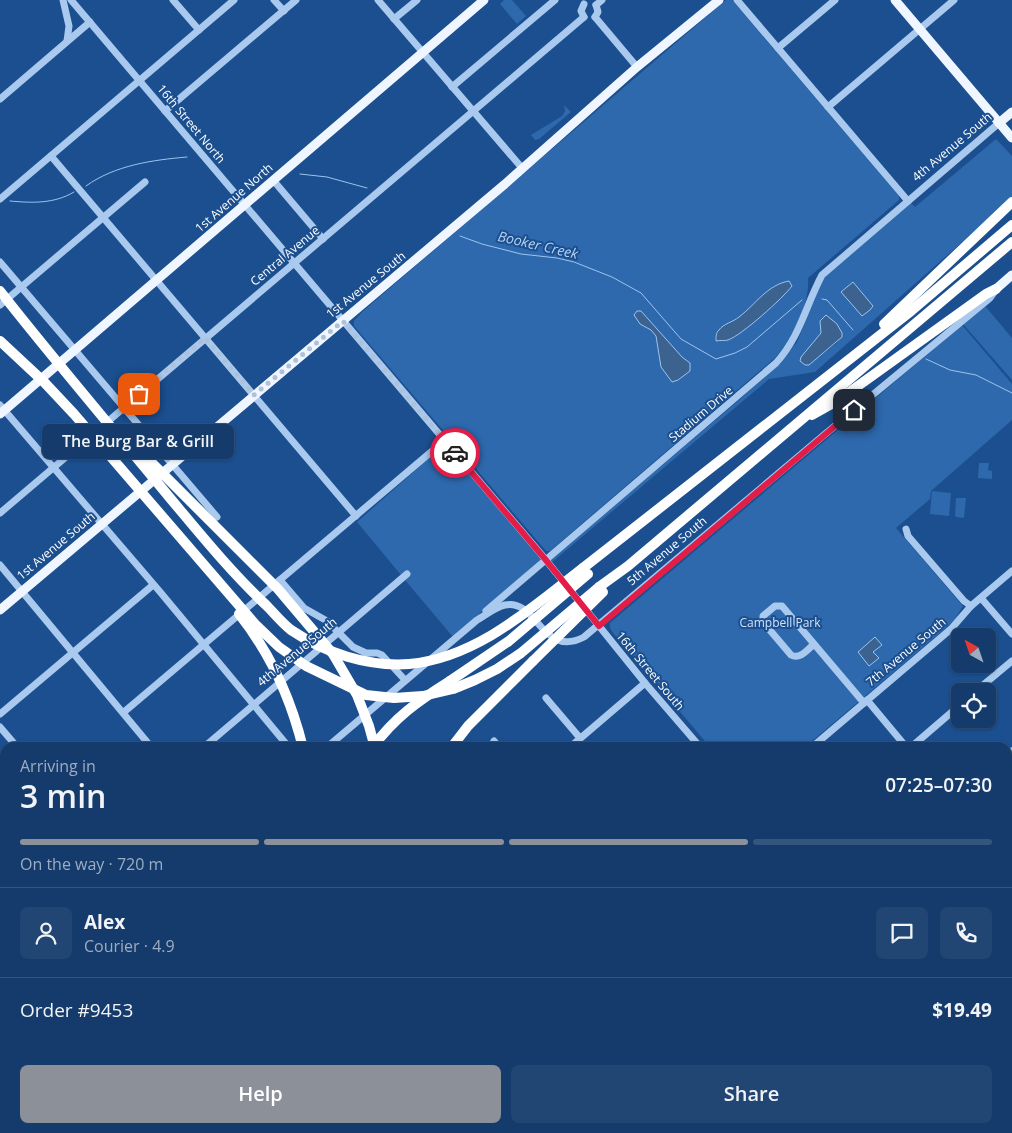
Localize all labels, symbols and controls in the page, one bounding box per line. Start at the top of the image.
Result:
street label: 16th Street North [153,81,229,167]
street label: 4th Avenue South [908,108,995,185]
street label: 1st Avenue North [191,159,276,236]
street label: Central Avenue [246,221,323,290]
water label: Booker Creek [496,226,581,263]
street label: 1st Avenue South [322,247,409,322]
pin [118,373,160,415]
icon: bag [125,380,153,408]
street label: Stadium Drive [665,382,737,445]
pin [833,389,875,431]
icon: home [840,396,868,424]
callout: The Burg Bar & Grill [43,424,235,459]
courier [430,428,480,478]
text: The Burg Bar & Grill [62,430,214,452]
icon: car [441,439,469,467]
street label: 1st Avenue South [13,508,99,584]
street label: 5th Avenue South [623,512,710,589]
street label: 4th Avenue South [253,613,340,690]
street label: 7th Avenue South [862,613,949,690]
park label: Campbell Park [739,614,821,631]
street label: 16th Street South [612,628,688,714]
north arrow [951,628,996,672]
map controls [951,628,996,728]
button: locate [951,683,996,728]
text: Arriving in [20,755,96,777]
text: 07:25–07:30 [885,772,992,798]
text: 3 min [20,774,106,817]
text: On the way · 720 m [20,853,163,875]
button: person [20,907,72,959]
button: chat [876,907,928,959]
button: phone [940,907,992,959]
text: Alex [84,909,125,935]
text: Courier · 4.9 [84,935,175,957]
text: Order #9453 [20,997,133,1023]
text: $19.49 [932,997,992,1023]
button: Help [20,1065,501,1123]
button: Share [511,1065,992,1123]

